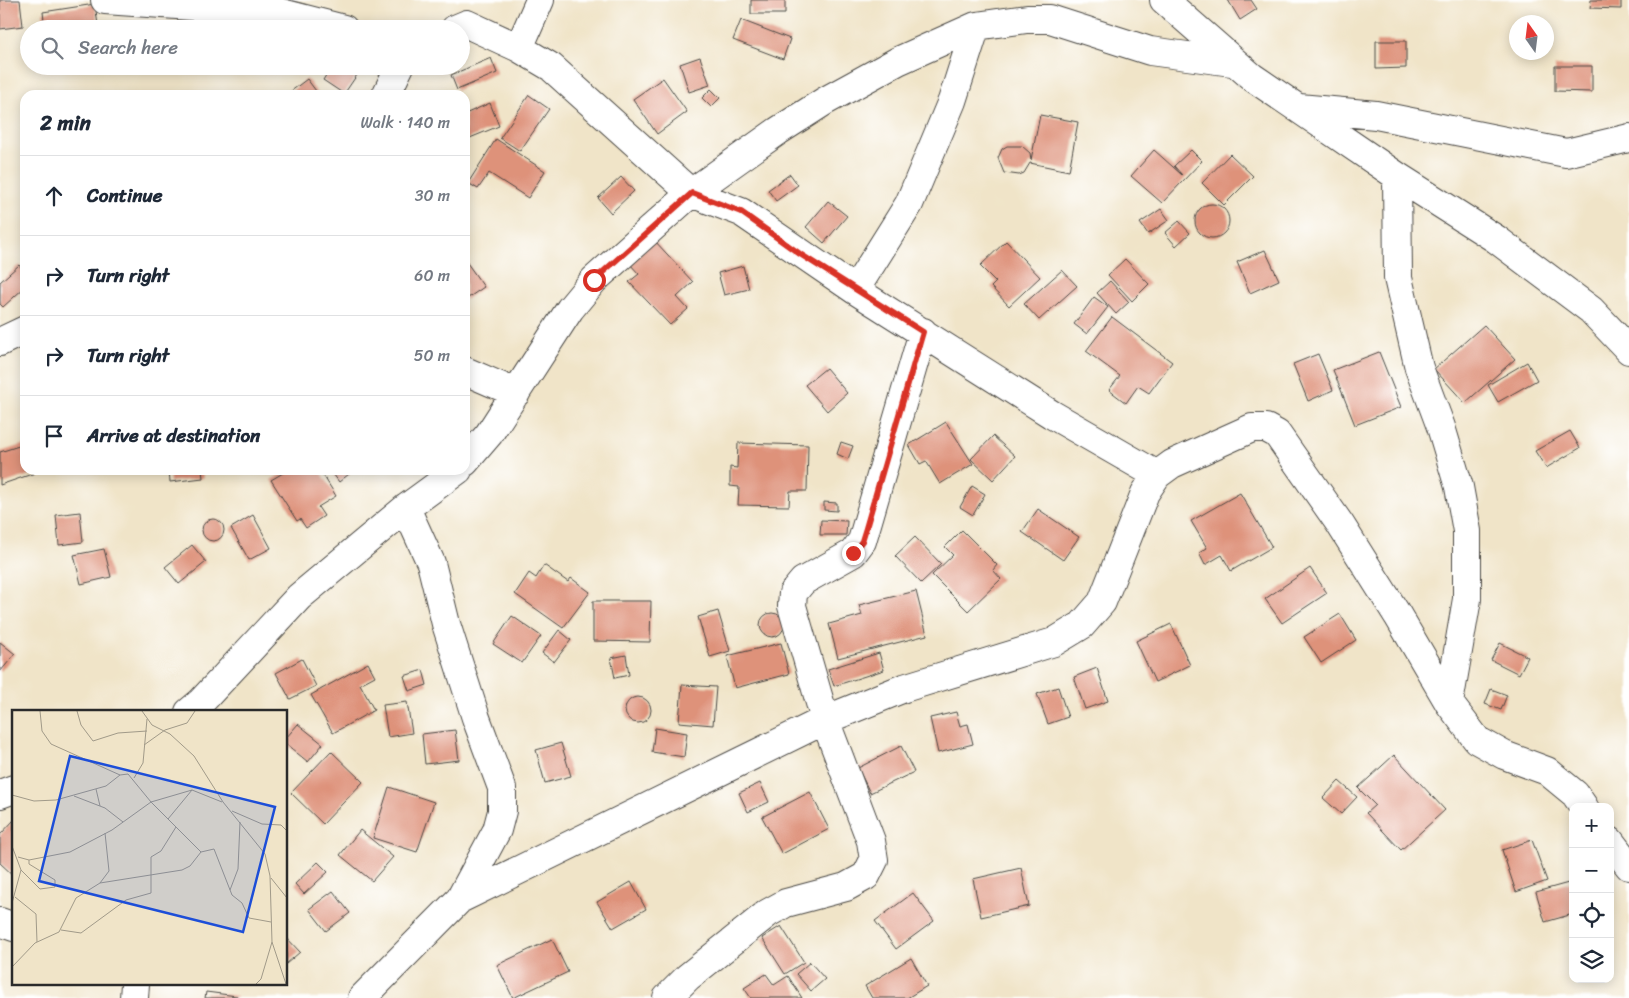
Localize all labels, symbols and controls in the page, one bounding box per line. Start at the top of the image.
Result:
north arrow [1509,15,1554,60]
search box [20,20,470,75]
text: Search here [78,31,178,64]
icon: search [38,34,66,62]
text: 2 min [40,104,91,142]
text: Walk · 140 m [361,108,450,137]
text: Continue [87,179,163,212]
text: 30 m [415,181,450,210]
icon: ahead [40,182,68,210]
text: Turn right [87,259,169,292]
text: 60 m [414,261,450,290]
icon: right [40,262,68,290]
route start [583,269,606,292]
text: Turn right [87,339,169,372]
text: 50 m [414,341,450,370]
icon: right [40,342,68,370]
text: Arrive at destination [87,419,260,452]
icon: arrive [40,422,68,450]
route end [842,542,865,565]
inset map [12,710,288,986]
map controls [1569,803,1614,983]
button: + [1569,803,1614,848]
button: − [1569,848,1614,893]
button: locate [1569,893,1614,938]
button: layers [1569,938,1614,983]

